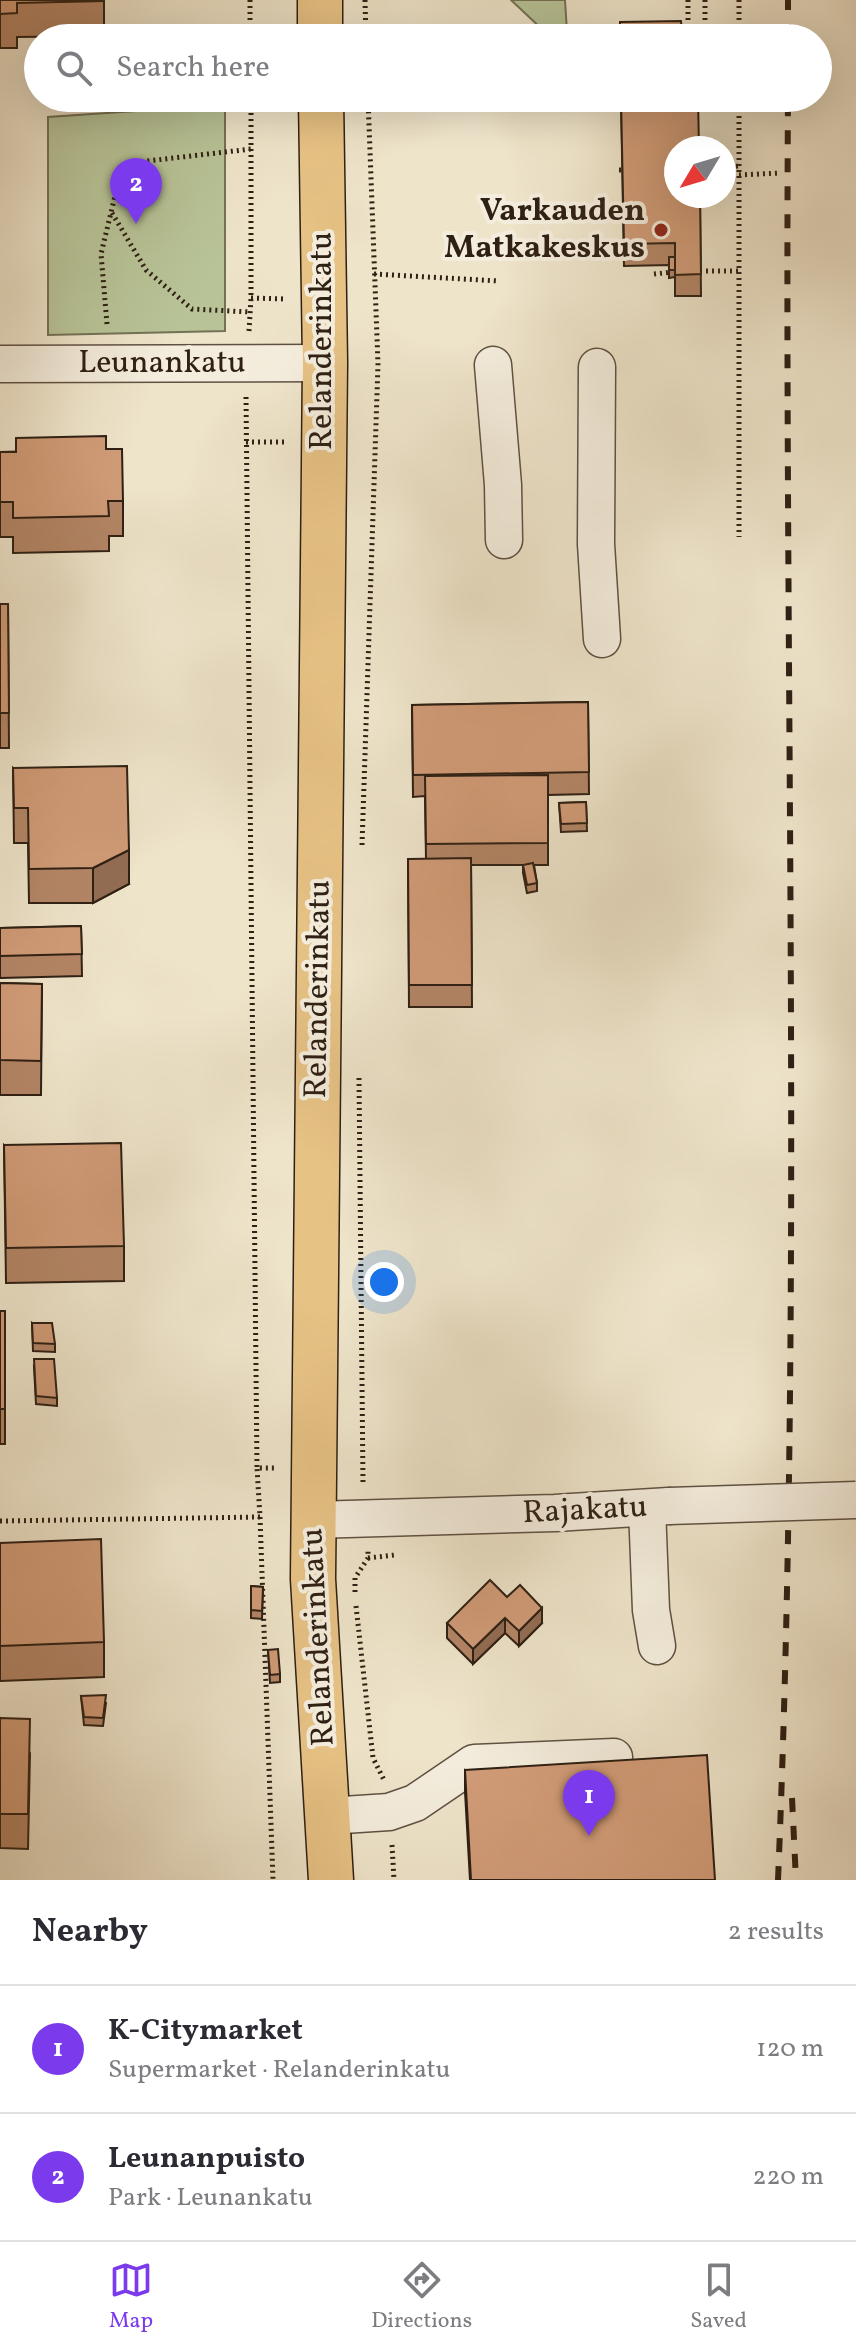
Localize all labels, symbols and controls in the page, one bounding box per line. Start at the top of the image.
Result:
search box [24,24,832,112]
icon: search [52,46,96,90]
text: Search here [116,47,270,89]
north arrow [664,136,736,208]
pin: 2 [110,158,162,224]
place label: Varkauden Matkakeskus [444,190,645,271]
marker: Varkauden Matkakeskus [652,221,670,239]
street label: Relanderinkatu [301,232,345,450]
street label: Leunankatu [78,342,246,386]
street label: Relanderinkatu [295,879,343,1099]
your location [364,1262,404,1302]
street label: Rajakatu [521,1486,649,1536]
street label: Relanderinkatu [291,1527,347,1747]
pin: 1 [563,1770,615,1836]
text: Nearby [32,1909,148,1956]
text: 2 results [728,1914,824,1950]
text: K-Citymarket [108,2010,303,2052]
text: 1 [53,2031,63,2067]
text: 120 m [756,2031,824,2067]
text: Supermarket · Relanderinkatu [108,2052,450,2088]
text: Leunanpuisto [108,2138,305,2180]
text: 2 [51,2159,65,2195]
text: 220 m [752,2159,824,2195]
text: Park · Leunankatu [108,2180,313,2216]
tab: Map [109,2258,153,2337]
tab: Directions [371,2258,472,2337]
tab: Saved [690,2258,747,2337]

